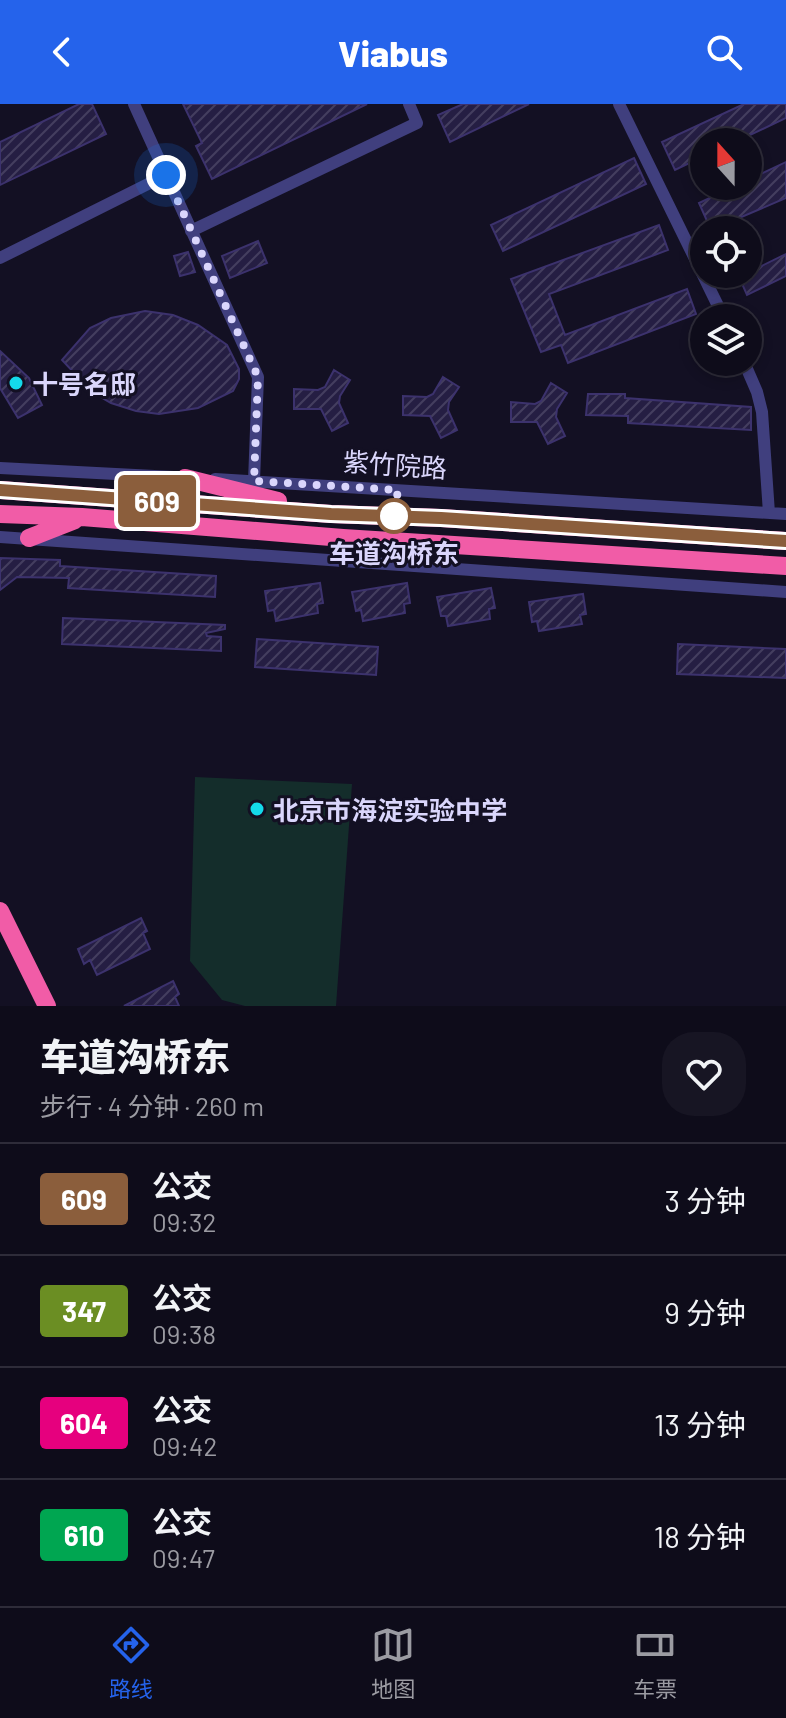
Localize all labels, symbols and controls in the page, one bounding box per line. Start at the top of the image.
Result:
icon: back [40,30,84,74]
icon: search [702,30,746,74]
text: Viabus [338,31,448,74]
north arrow [690,128,762,200]
map controls [690,128,762,376]
your location [146,155,186,195]
button: locate [690,216,762,288]
button: layers [690,304,762,376]
place label: 十号名邸 [32,368,136,399]
marker: 十号名邸 [7,374,25,392]
street label: 紫竹院路 [342,445,448,483]
line badge: 609 [111,475,203,527]
text: 609 [134,484,180,518]
marker: 车道沟桥东 [377,499,411,533]
place label: 车道沟桥东 [329,537,459,568]
place label: 北京市海淀实验中学 [273,794,507,825]
marker: 北京市海淀实验中学 [248,800,266,818]
button: heart [662,1032,746,1116]
text: 车道沟桥东 [40,1033,230,1079]
text: 步行 · 4 分钟 · 260 m [40,1090,264,1121]
text: 公交 [152,1167,212,1203]
text: 609 [61,1182,107,1216]
text: 3 分钟 [665,1182,746,1218]
text: 09:32 [152,1206,216,1237]
text: 公交 [152,1279,212,1315]
text: 347 [62,1294,106,1328]
text: 9 分钟 [664,1294,746,1330]
text: 09:38 [152,1318,216,1349]
text: 公交 [152,1391,212,1427]
text: 604 [60,1406,108,1440]
text: 13 分钟 [654,1406,746,1442]
text: 09:42 [152,1430,217,1461]
text: 公交 [152,1503,212,1539]
text: 610 [64,1518,104,1552]
text: 18 分钟 [654,1518,746,1554]
text: 09:47 [152,1542,215,1573]
tab: 路线 [109,1623,153,1703]
tab: 地图 [371,1623,415,1703]
tab: 车票 [633,1623,677,1703]

